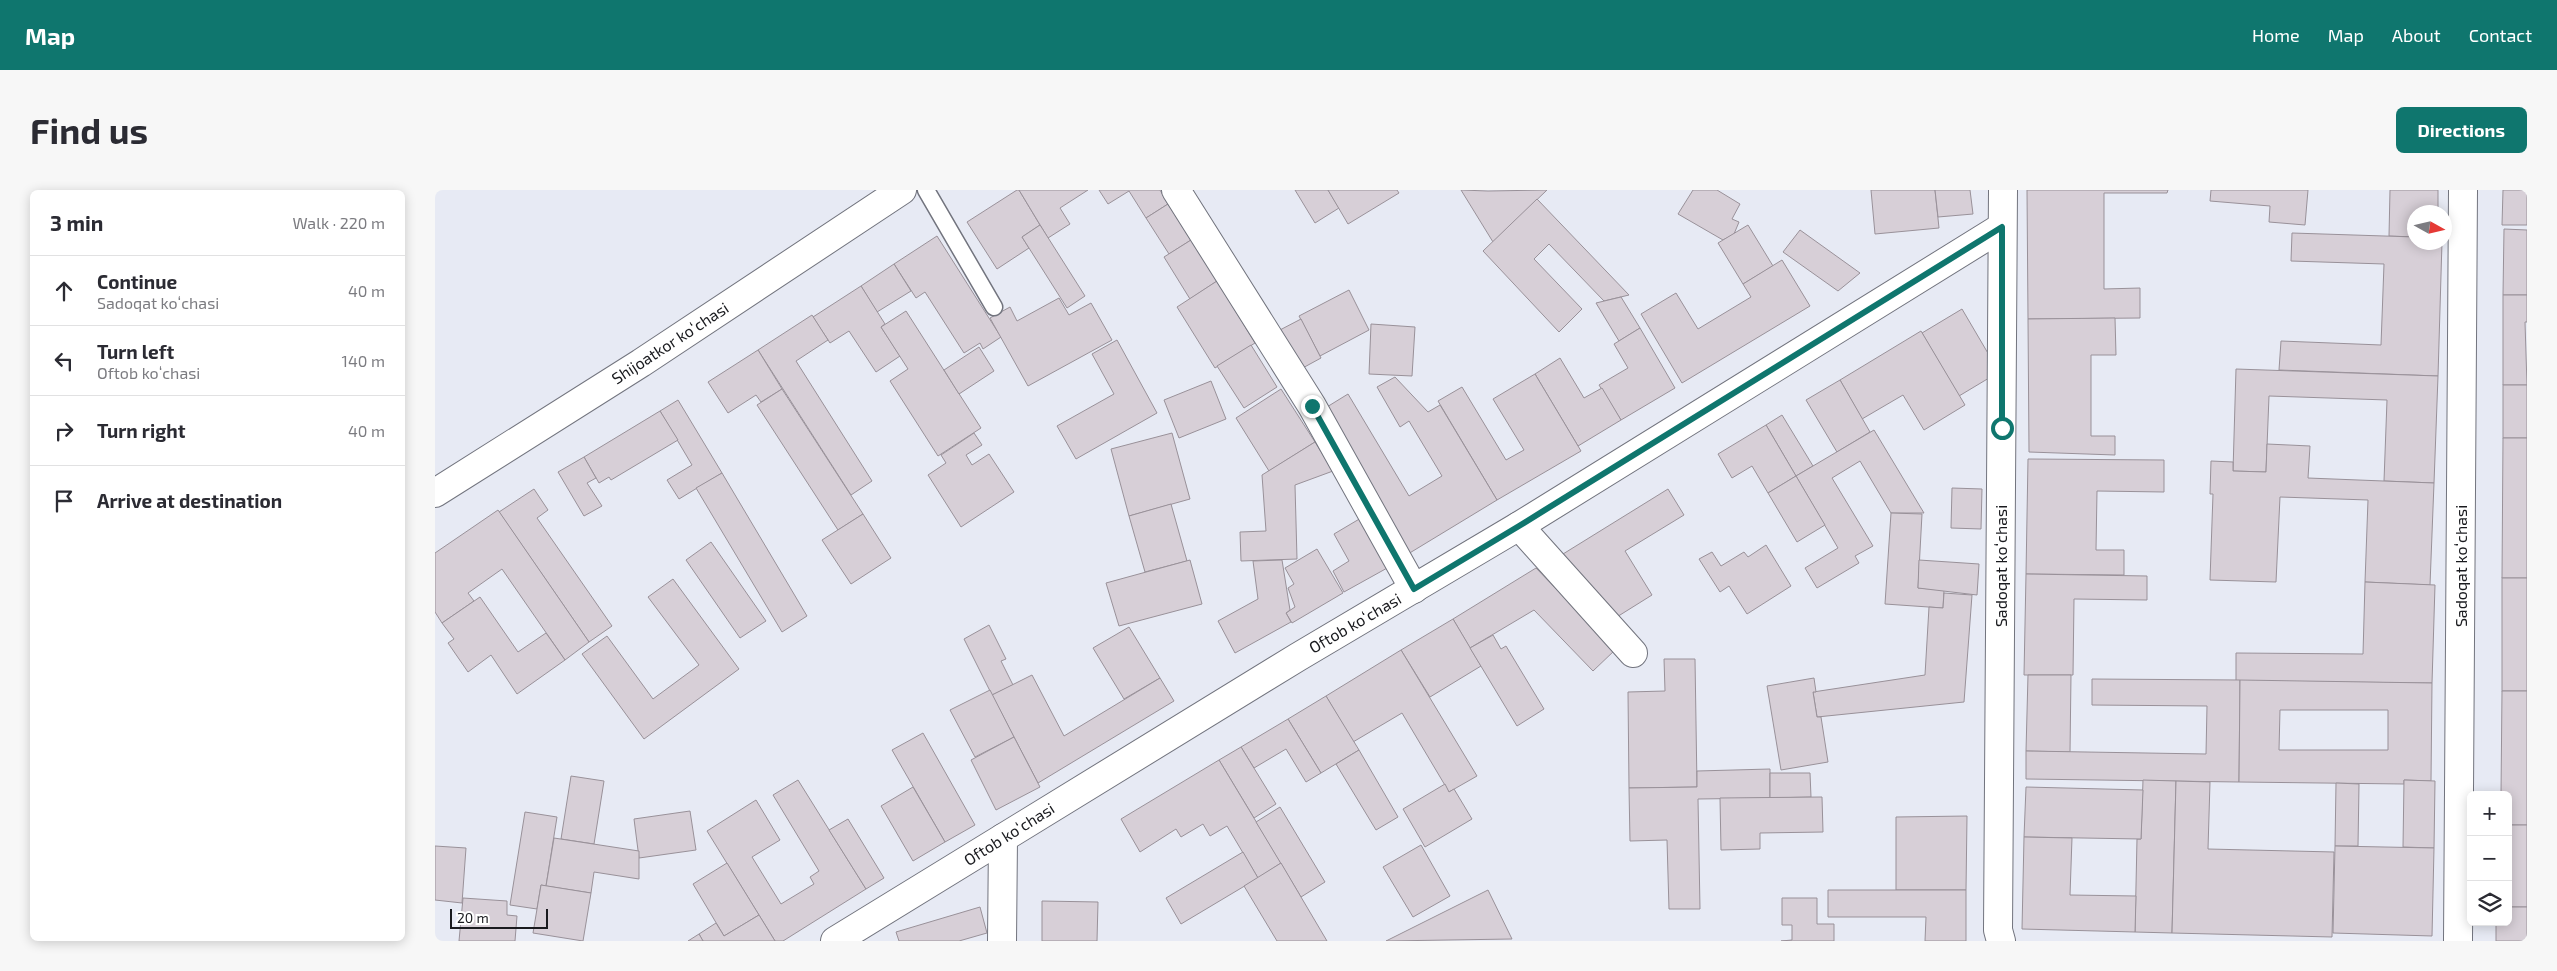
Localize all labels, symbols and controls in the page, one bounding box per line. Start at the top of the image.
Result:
text: Map [25,21,75,50]
text: Home [2252,24,2300,46]
text: Map [2328,24,2364,46]
text: About [2392,24,2441,46]
text: Contact [2469,24,2532,46]
button: Directions [2396,107,2527,153]
text: Find us [30,109,148,151]
north arrow [2407,205,2452,250]
text: 3 min [50,210,103,235]
text: Walk · 220 m [292,213,385,232]
text: Continue [97,270,177,293]
icon: ahead [50,277,78,305]
text: 40 m [348,281,385,300]
text: Sadoqat koʻchasi [97,293,219,312]
street label: Shijoatkor koʻchasi [608,298,732,388]
text: Turn left [97,340,174,363]
icon: left [50,347,78,375]
text: 140 m [342,351,385,370]
text: Oftob koʻchasi [97,363,200,382]
route end [1301,395,1324,418]
icon: right [50,417,78,445]
route start [1991,417,2014,440]
text: Turn right [97,419,185,442]
text: 40 m [348,421,385,440]
icon: arrive [50,487,78,515]
text: Arrive at destination [97,489,282,512]
street label: Sadoqat koʻchasi [1991,505,2010,627]
street label: Sadoqat koʻchasi [2451,505,2470,627]
street label: Oftob koʻchasi [1305,589,1404,657]
map controls [2467,791,2512,926]
button: + [2467,791,2512,836]
street label: Oftob koʻchasi [960,798,1058,869]
button: − [2467,836,2512,881]
button: layers [2467,881,2512,926]
scale bar [450,906,547,929]
text: 20 m [457,909,489,926]

